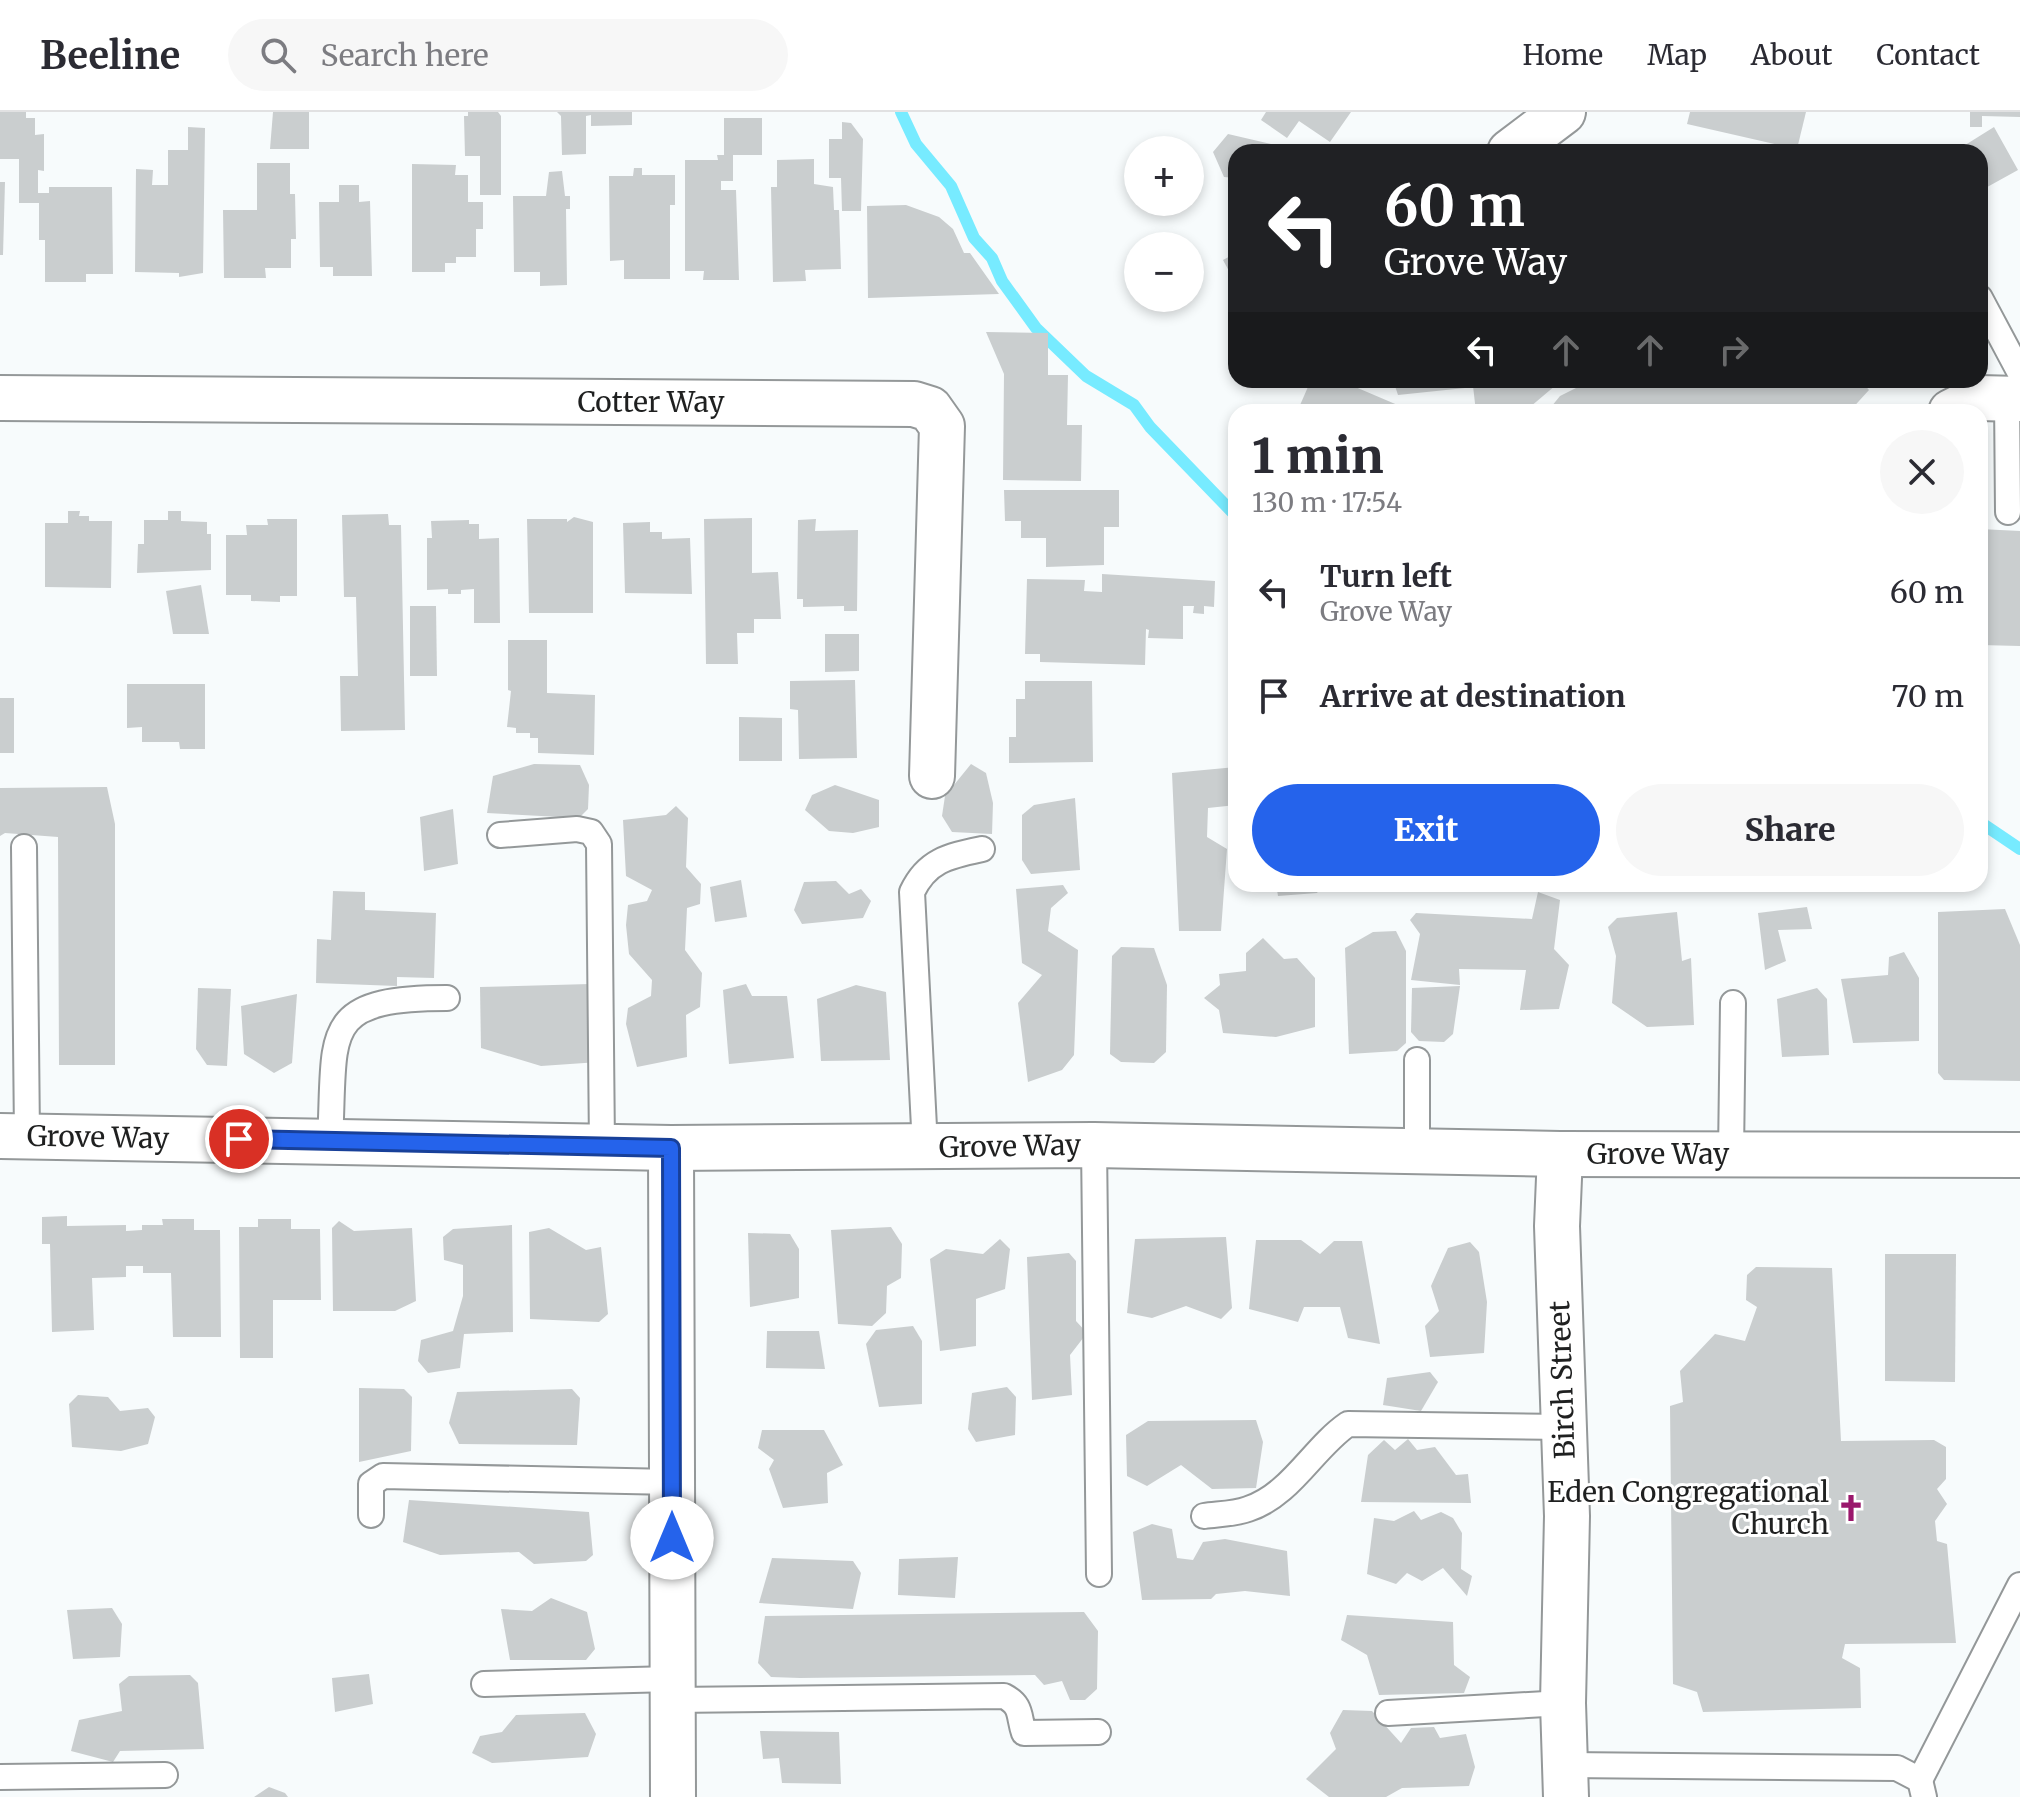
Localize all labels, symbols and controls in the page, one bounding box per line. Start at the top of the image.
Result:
search box [228,19,788,91]
text: Beeline [40,32,180,79]
icon: search [256,33,300,77]
text: Search here [320,36,489,74]
text: Home [1522,37,1603,73]
text: Map [1647,37,1707,73]
text: About [1751,37,1832,73]
text: Contact [1876,37,1980,73]
map controls [1124,136,1204,312]
button: + [1124,136,1204,216]
text: 60 m [1384,171,1525,241]
icon: left [1252,176,1356,280]
button: − [1124,232,1204,312]
text: Grove Way [1384,240,1567,285]
icon: left [1460,328,1504,372]
icon: ahead [1544,328,1588,372]
icon: ahead [1628,328,1672,372]
icon: right [1712,328,1756,372]
street label: Cotter Way [577,384,725,420]
text: 1 min [1252,426,1384,486]
button: close [1880,430,1964,514]
text: 130 m · 17:54 [1252,486,1402,519]
text: Turn left [1320,557,1452,595]
icon: left [1252,570,1296,614]
text: 60 m [1890,573,1964,611]
text: Grove Way [1320,595,1452,628]
icon: arrive [1252,674,1296,718]
text: Arrive at destination [1320,677,1626,715]
text: 70 m [1891,677,1964,715]
button: Exit [1252,784,1600,876]
button: Share [1616,784,1964,876]
pin [205,1105,273,1173]
icon: arrive [217,1117,261,1161]
street label: Grove Way [26,1118,170,1156]
street label: Grove Way [938,1127,1082,1165]
street label: Grove Way [1587,1136,1730,1172]
street label: Birch Street [1541,1300,1583,1460]
place label: Eden Congregational Church [1547,1474,1829,1542]
church icon: Eden Congregational Church [1836,1493,1866,1523]
position arrow [630,1496,714,1580]

